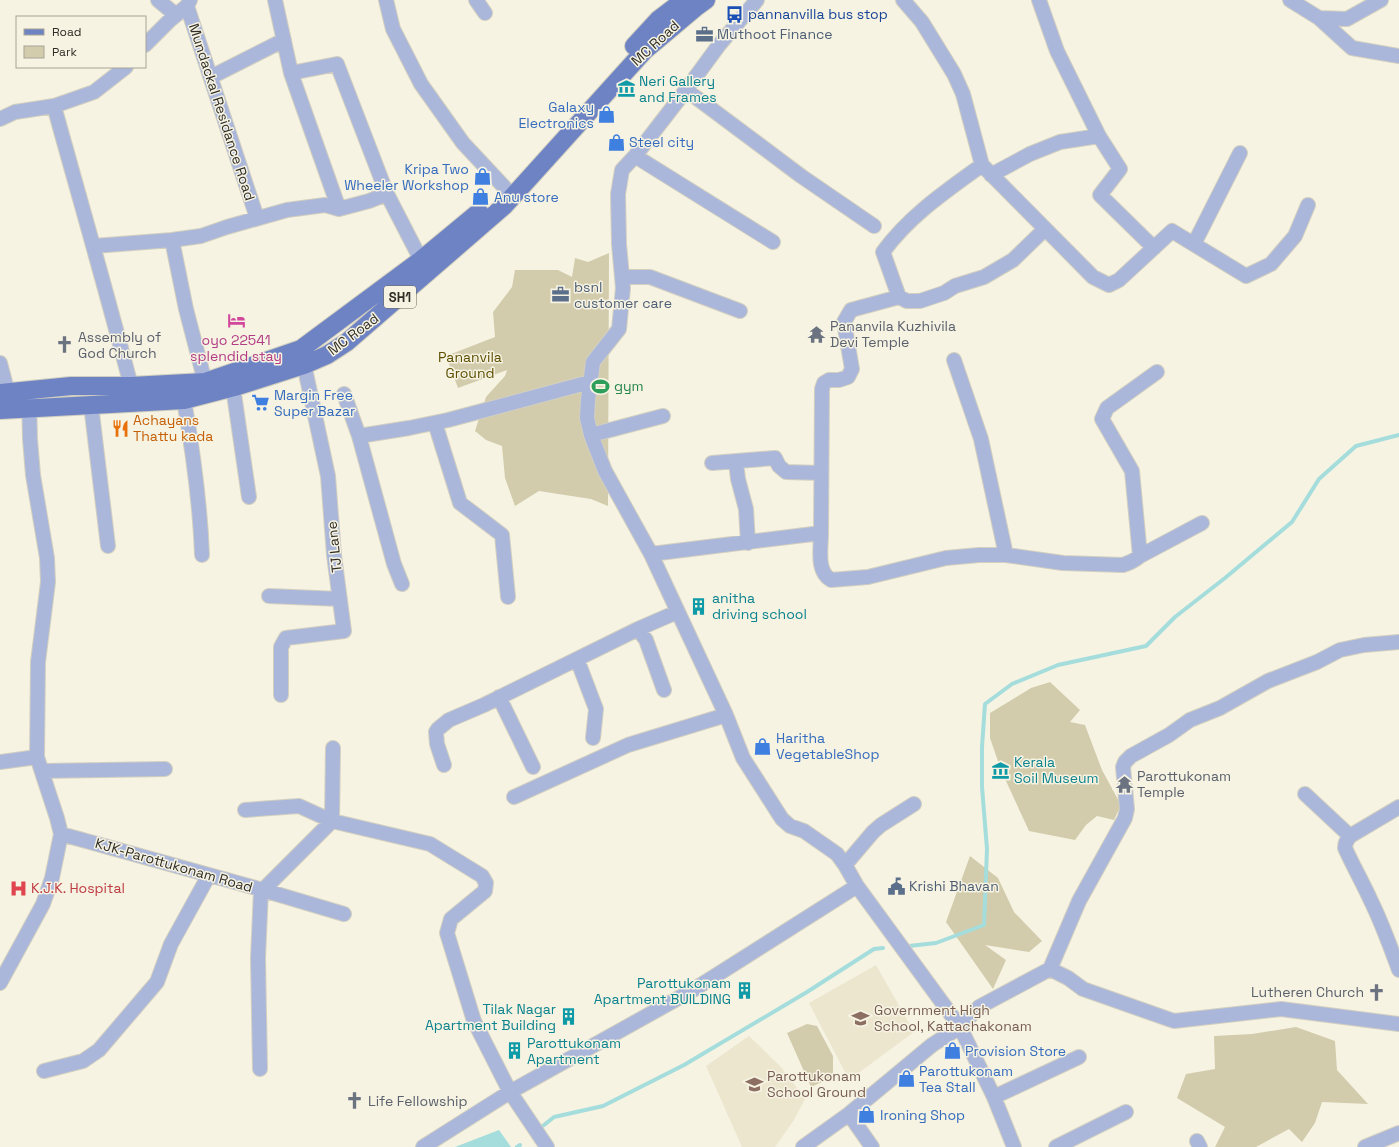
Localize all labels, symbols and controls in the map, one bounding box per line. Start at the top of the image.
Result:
bus stop icon: pannanvilla bus stop [725,4,745,24]
place label: pannanvilla bus stop [748,5,888,23]
legend [16,16,146,68]
street label: MC Road [627,16,683,70]
street label: Mundackal Residance Road [185,21,259,203]
text: Road [52,24,81,40]
office icon: Muthoot Finance [694,24,714,44]
place label: Muthoot Finance [717,25,833,43]
text: Park [52,44,77,60]
place label: Neri Gallery and Frames [639,72,717,106]
museum icon: Neri Gallery and Frames [616,79,636,99]
place label: Galaxy Electronics [518,98,594,132]
shop icon: Galaxy Electronics [597,105,617,125]
shop icon: Steel city [606,132,626,152]
place label: Steel city [629,133,694,151]
place label: Kripa Two Wheeler Workshop [344,160,469,194]
shop icon: Kripa Two Wheeler Workshop [472,167,492,187]
shop icon: Anu store [471,187,491,207]
place label: Anu store [494,188,559,206]
place label: bsnl customer care [574,278,672,312]
office icon: bsnl customer care [551,285,571,305]
road number: SH1 [384,286,416,308]
street label: MC Road [324,309,382,359]
hotel icon: oyo 22541 splendid stay [226,310,246,330]
place label: Pananvila Kuzhivila Devi Temple [830,317,956,351]
temple icon: Pananvila Kuzhivila Devi Temple [807,324,827,344]
place label: Assembly of God Church [78,328,161,362]
place label: oyo 22541 splendid stay [190,331,282,365]
church icon: Assembly of God Church [55,335,75,355]
park label: Pananvila Ground [438,348,502,382]
sports icon: gym [591,376,611,396]
place label: gym [614,377,644,395]
place label: Margin Free Super Bazar [274,386,355,420]
supermarket icon: Margin Free Super Bazar [251,393,271,413]
place label: Achayans Thattu kada [133,411,213,445]
restaurant icon: Achayans Thattu kada [110,418,130,438]
street label: TJ Lane [322,520,346,574]
place label: anitha driving school [712,589,807,623]
building icon: anitha driving school [689,596,709,616]
place label: Haritha VegetableShop [776,729,879,763]
shop icon: Haritha VegetableShop [753,736,773,756]
place label: Kerala Soil Museum [1014,753,1099,787]
museum icon: Kerala Soil Museum [991,760,1011,780]
place label: Parottukonam Temple [1137,767,1231,801]
temple icon: Parottukonam Temple [1114,774,1134,794]
street label: KJK-Parottukonam Road [93,834,255,896]
public building icon: Krishi Bhavan [886,876,906,896]
place label: Krishi Bhavan [909,877,999,895]
hospital icon: K.J.K. Hospital [8,878,28,898]
place label: K.J.K. Hospital [31,879,125,897]
place label: Parottukonam Apartment BUILDING [594,974,731,1008]
building icon: Parottukonam Apartment BUILDING [734,981,754,1001]
church icon: Lutheren Church [1367,982,1387,1002]
place label: Lutheren Church [1251,983,1364,1001]
place label: Tilak Nagar Apartment Building [425,1000,556,1034]
place label: Government High School, Kattachakonam [874,1001,1032,1035]
building icon: Tilak Nagar Apartment Building [559,1007,579,1027]
school or university icon: Government High School, Kattachakonam [851,1008,871,1028]
place label: Parottukonam Apartment [527,1034,621,1068]
building icon: Parottukonam Apartment [504,1041,524,1061]
shop icon: Provision Store [942,1041,962,1061]
place label: Provision Store [965,1042,1066,1060]
place label: Parottukonam Tea Stall [919,1062,1013,1096]
place label: Parottukonam School Ground [767,1067,866,1101]
shop icon: Parottukonam Tea Stall [896,1069,916,1089]
school or university icon: Parottukonam School Ground [744,1074,764,1094]
church icon: Life Fellowship [345,1091,365,1111]
place label: Life Fellowship [368,1092,468,1110]
shop icon: Ironing Shop [857,1105,877,1125]
place label: Ironing Shop [880,1106,965,1124]

